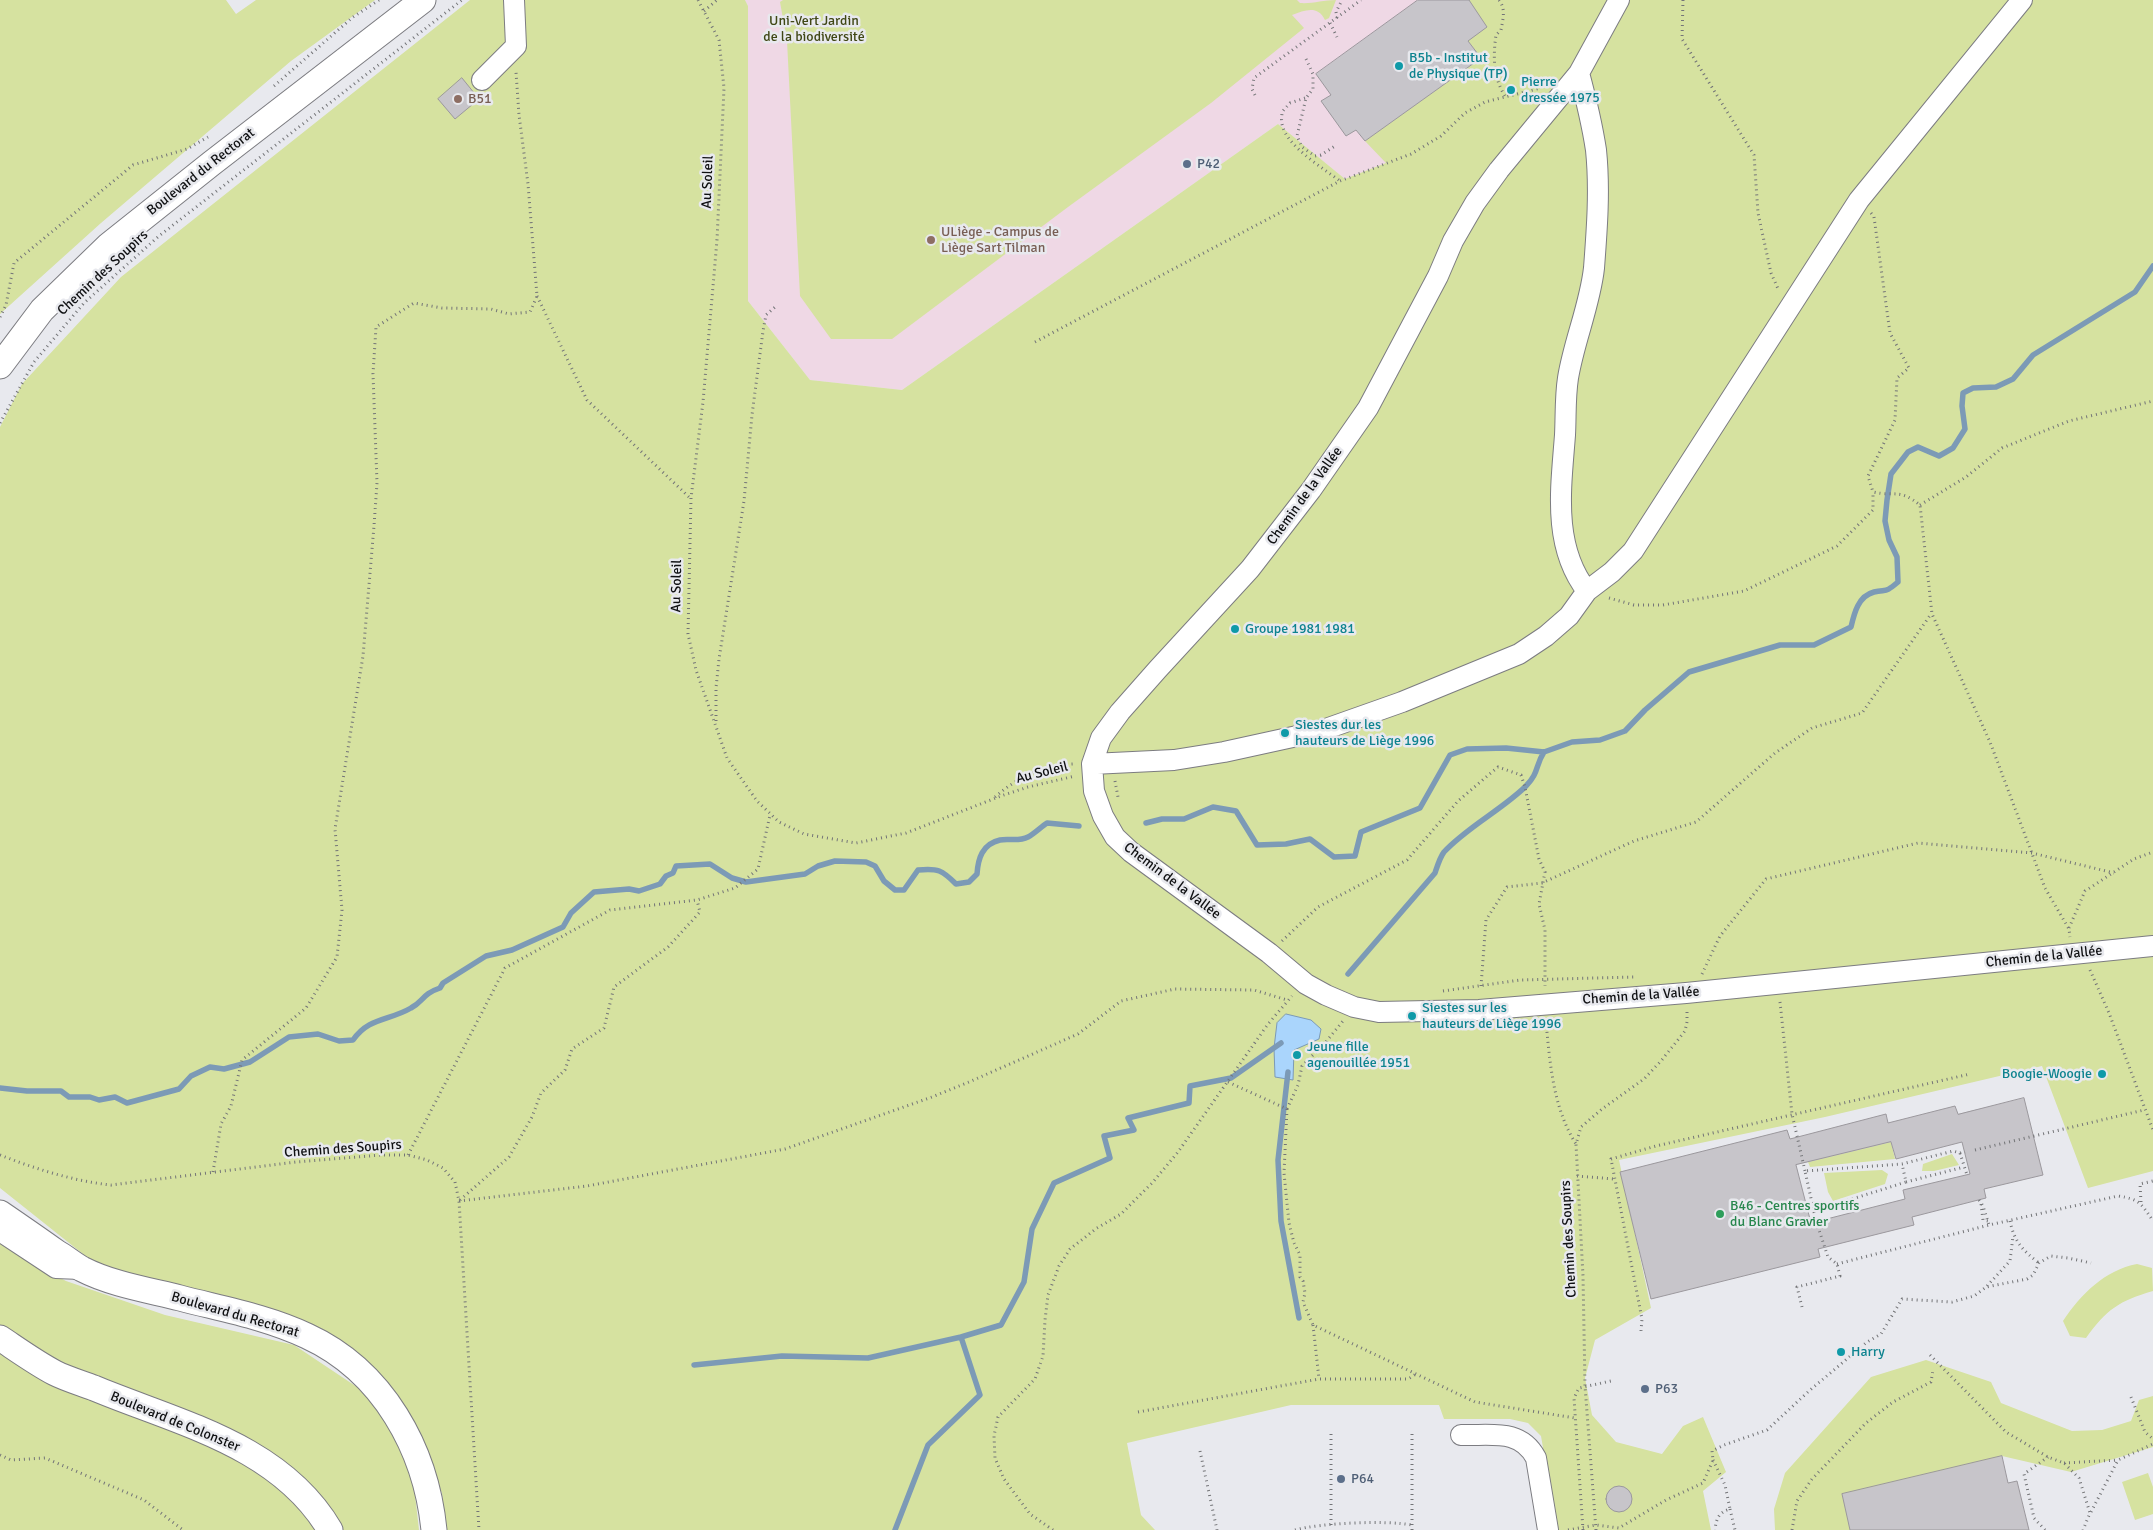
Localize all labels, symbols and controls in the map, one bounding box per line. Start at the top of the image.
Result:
park label: Uni-Vert Jardin de la biodiversité [763,13,865,46]
place label: B5b - Institut de Physique (TP) [1409,50,1508,82]
marker: B5b - Institut de Physique (TP) [1393,60,1405,72]
place label: Pierre dressée 1975 [1521,74,1600,106]
marker: Pierre dressée 1975 [1505,84,1517,96]
place label: B51 [468,91,492,107]
marker: B51 [452,93,464,105]
street label: Boulevard du Rectorat [144,125,258,219]
street label: Au Soleil [699,155,717,209]
place label: P42 [1197,156,1220,172]
marker: P42 [1181,158,1193,170]
place label: ULiège - Campus de Liège Sart Tilman [941,224,1059,256]
street label: Chemin des Soupirs [54,227,152,319]
marker: ULiège - Campus de Liège Sart Tilman [925,234,937,246]
street label: Chemin de la Vallée [1264,444,1346,548]
street label: Au Soleil [668,559,686,613]
place label: Groupe 1981 1981 [1245,621,1355,637]
marker: Groupe 1981 1981 [1229,623,1241,635]
place label: Siestes dur les hauteurs de Liège 1996 [1295,717,1434,750]
marker: Siestes dur les hauteurs de Liège 1996 [1279,727,1291,739]
street label: Au Soleil [1014,758,1070,788]
street label: Chemin de la Vallée [1120,839,1224,923]
street label: Chemin de la Vallée [1985,943,2103,971]
street label: Chemin de la Vallée [1582,984,1700,1008]
place label: Siestes sur les hauteurs de Liège 1996 [1422,1000,1561,1032]
marker: Siestes sur les hauteurs de Liège 1996 [1406,1010,1418,1022]
place label: Jeune fille agenouillée 1951 [1307,1039,1410,1072]
marker: Jeune fille agenouillée 1951 [1291,1049,1303,1061]
place label: Boogie-Woogie [2002,1066,2092,1082]
marker: Boogie-Woogie [2096,1068,2108,1080]
street label: Chemin des Soupirs [284,1137,402,1161]
street label: Chemin des Soupirs [1558,1180,1580,1298]
place label: B46 - Centres sportifs du Blanc Gravier [1730,1198,1859,1230]
marker: B46 - Centres sportifs du Blanc Gravier [1714,1208,1726,1220]
street label: Boulevard du Rectorat [169,1289,301,1341]
place label: Harry [1851,1344,1885,1360]
marker: Harry [1835,1346,1847,1358]
place label: P63 [1655,1381,1678,1397]
marker: P63 [1639,1383,1651,1395]
street label: Boulevard de Colonster [108,1388,242,1456]
place label: P64 [1351,1471,1374,1487]
marker: P64 [1335,1473,1347,1485]

